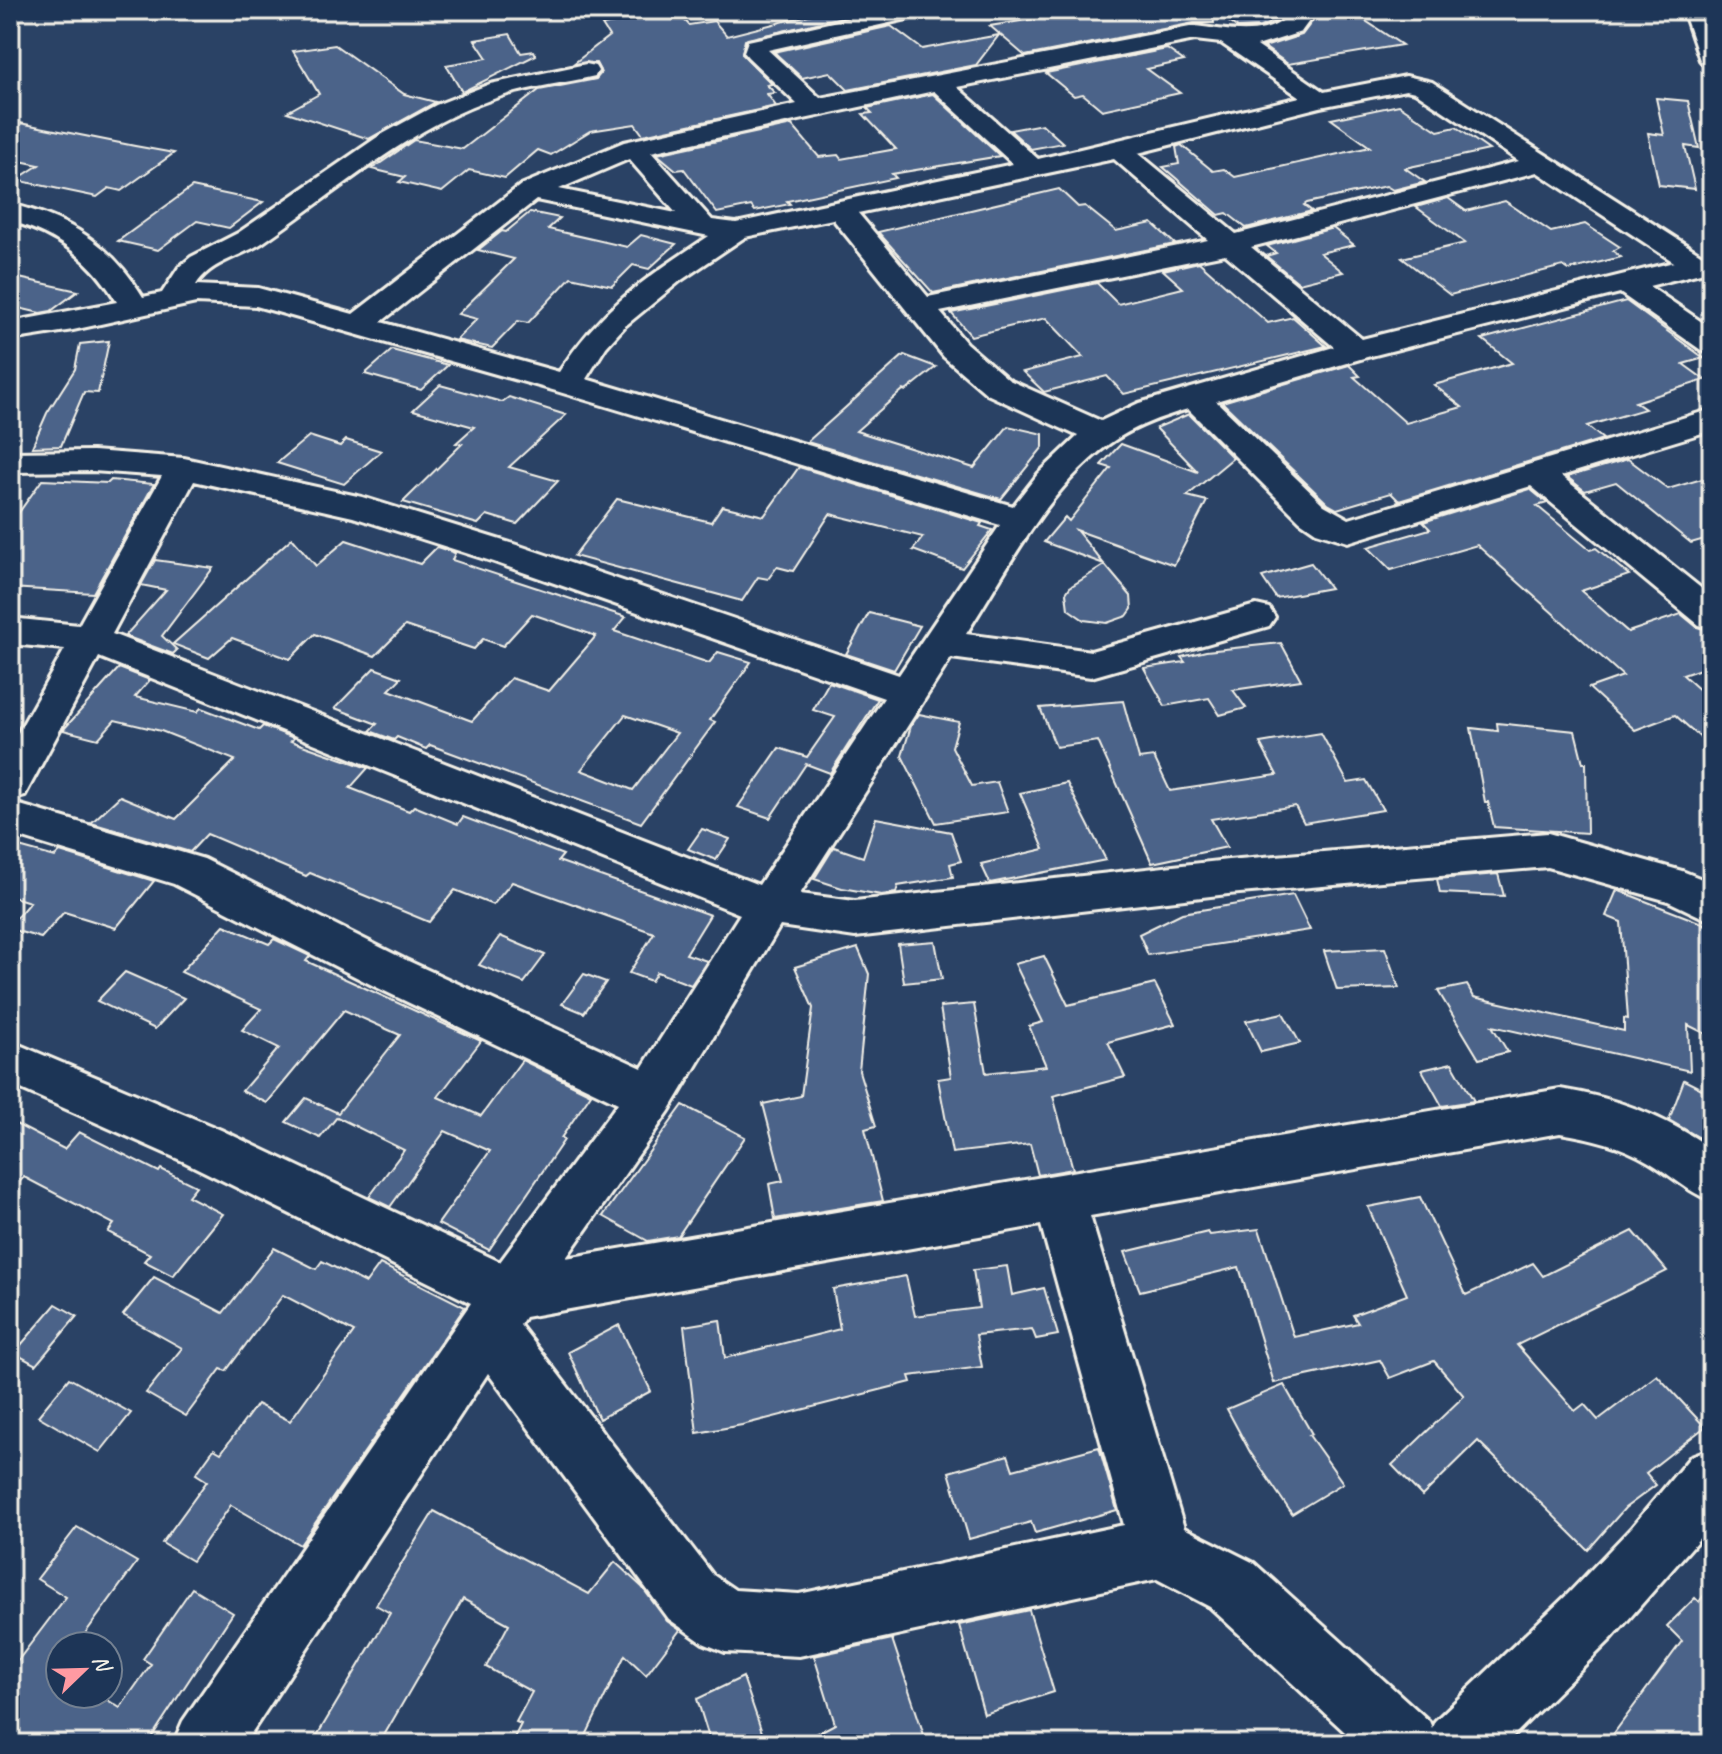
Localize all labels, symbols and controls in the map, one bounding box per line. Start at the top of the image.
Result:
north arrow [44,1630,124,1710]
text: N [86,1651,118,1677]

